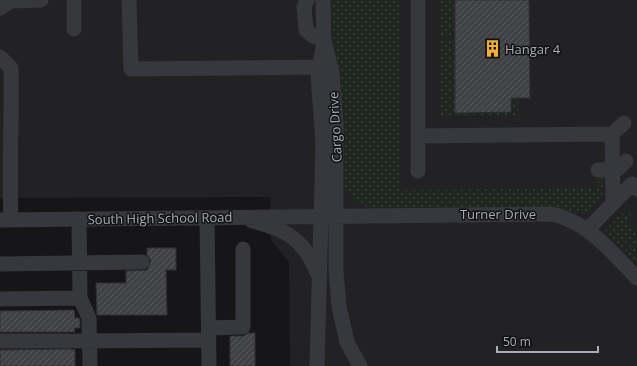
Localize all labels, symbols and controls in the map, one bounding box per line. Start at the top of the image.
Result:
building icon: Hangar 4 [482,39,502,59]
place label: Hangar 4 [505,40,561,58]
street label: Cargo Drive [324,91,346,163]
street label: Turner Drive [460,205,536,223]
street label: South High School Road [87,208,233,228]
scale bar [497,328,598,354]
text: 50 m [503,333,531,350]

